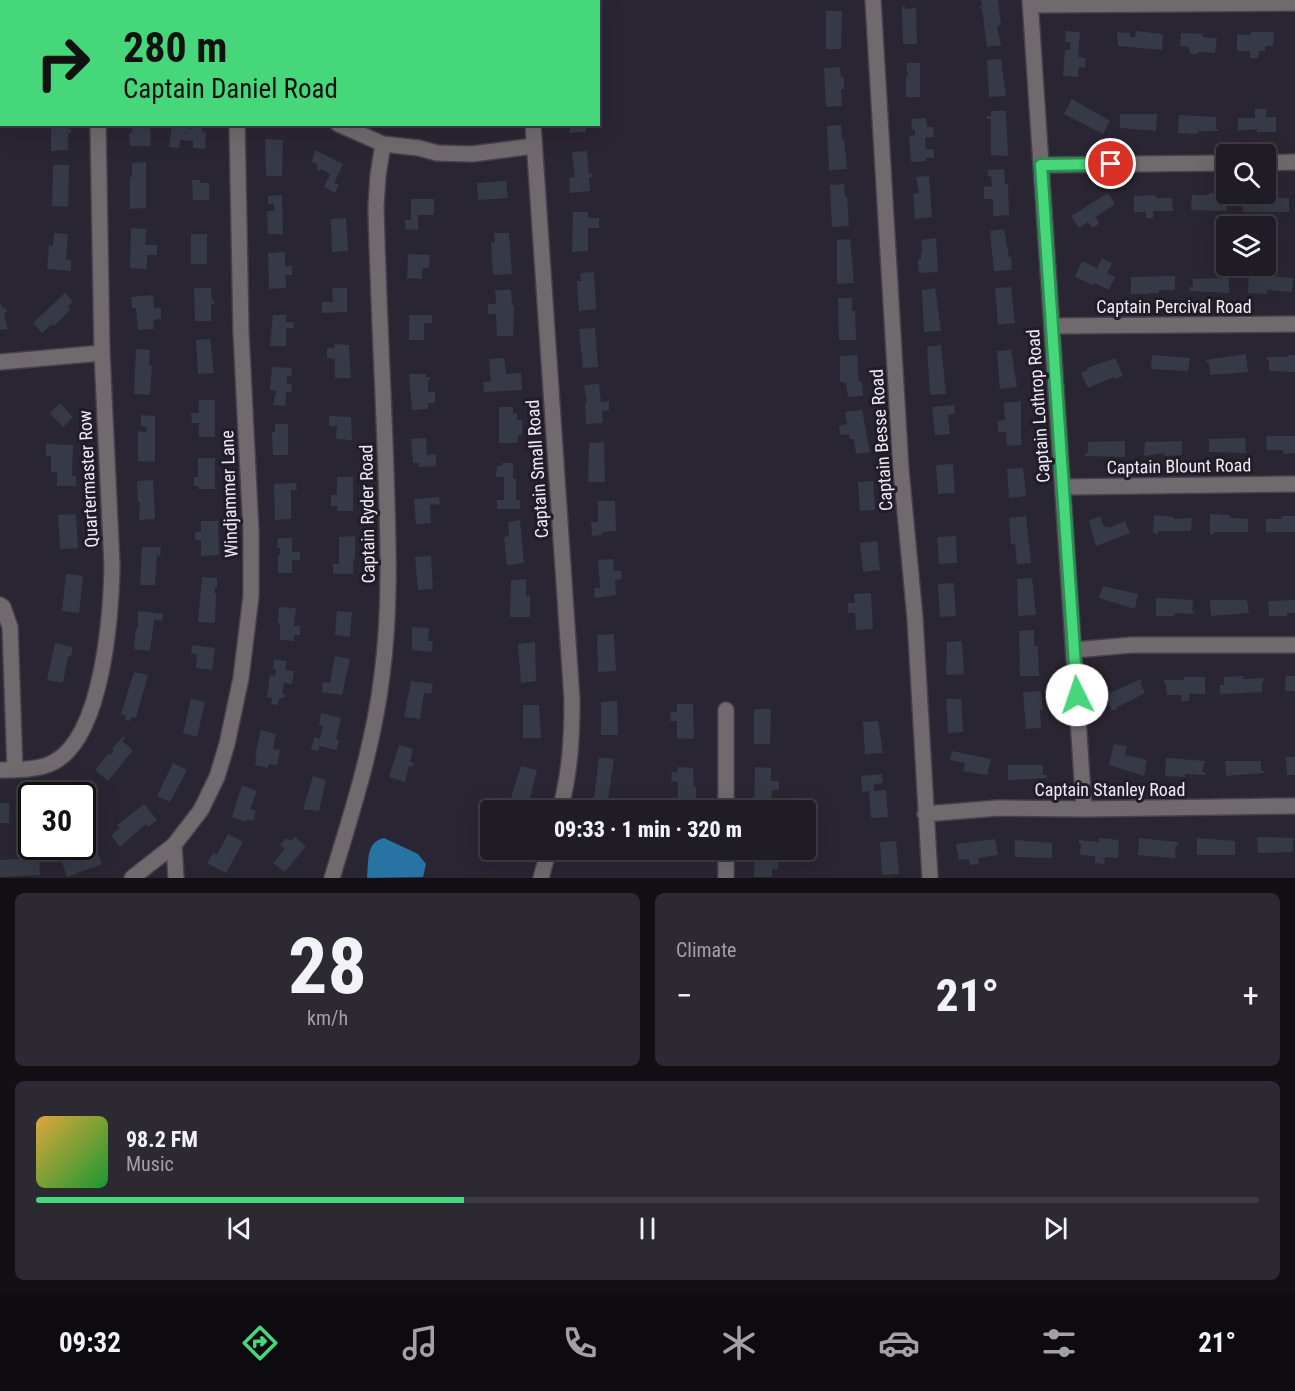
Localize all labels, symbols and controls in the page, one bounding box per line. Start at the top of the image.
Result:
text: 280 m [123,23,228,72]
icon: right [24,24,102,102]
text: Captain Daniel Road [123,73,338,105]
pin [1085,138,1136,189]
map controls [1216,144,1276,276]
button: search [1216,144,1276,204]
icon: arrive [1094,147,1127,180]
button: layers [1216,216,1276,276]
street label: Captain Percival Road [1096,296,1252,317]
street label: Captain Lothrop Road [1022,329,1054,483]
street label: Captain Besse Road [866,368,896,512]
street label: Captain Small Road [522,399,552,539]
street label: Quartermaster Row [74,410,102,548]
street label: Windjammer Lane [216,430,242,558]
street label: Captain Ryder Road [355,444,379,584]
street label: Captain Blount Road [1106,454,1252,478]
position arrow [1045,663,1109,727]
street label: Captain Stanley Road [1035,779,1185,800]
speed limit sign: 30 [18,782,96,860]
text: 09:33 · 1 min · 320 m [554,817,742,842]
text: 28 [288,921,367,1012]
text: Climate [676,938,736,962]
text: 21° [936,969,999,1022]
text: − [676,976,693,1015]
text: + [1243,976,1259,1015]
text: km/h [307,1006,348,1030]
text: 98.2 FM [126,1127,198,1152]
text: Music [126,1152,174,1176]
icon: previous [223,1212,256,1245]
icon: pause [631,1212,664,1245]
icon: next [1039,1212,1072,1245]
icon: directions [239,1322,281,1364]
icon: music [399,1322,441,1364]
icon: phone [559,1322,601,1364]
icon: climate [718,1322,760,1364]
icon: car [878,1322,920,1364]
icon: filters [1038,1322,1080,1364]
text: 09:32 [59,1327,121,1359]
text: 21° [1198,1327,1236,1359]

